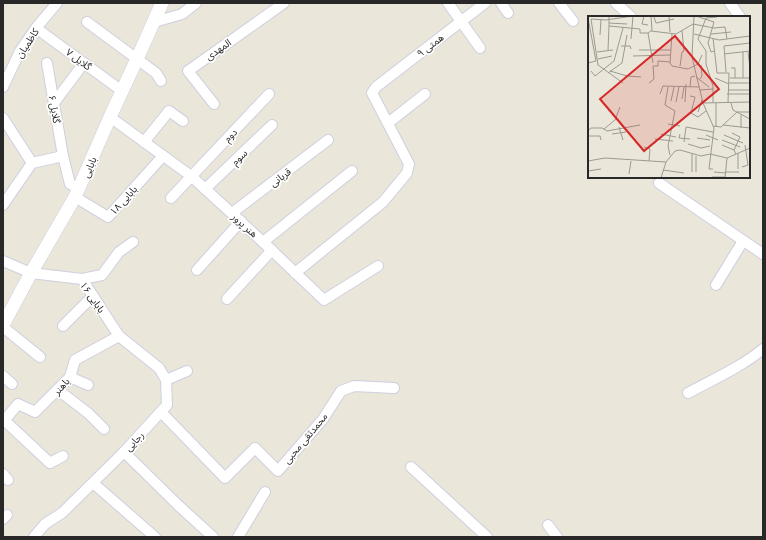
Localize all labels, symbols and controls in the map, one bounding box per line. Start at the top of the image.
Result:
inset map [588,16,750,178]
street label: کاظمیان [14,26,43,61]
street label: همتی ۹ [415,31,447,61]
street label: المهدی [203,37,234,64]
street label: گلایل ۷ [63,47,94,74]
street label: گلایل ۶ [45,94,63,125]
street label: دوم [222,126,242,146]
street label: سوم [229,147,252,170]
street label: بابایی [80,155,101,180]
street label: قربانی [267,166,295,191]
street label: بابایی ۱۸ [107,183,141,218]
street label: هنر پرور [228,210,260,241]
street label: بابایی ۱۶ [76,280,107,316]
street label: باهنر [50,375,73,399]
street label: محمدتقی محبی [281,411,331,467]
street label: رجایی [123,429,148,455]

